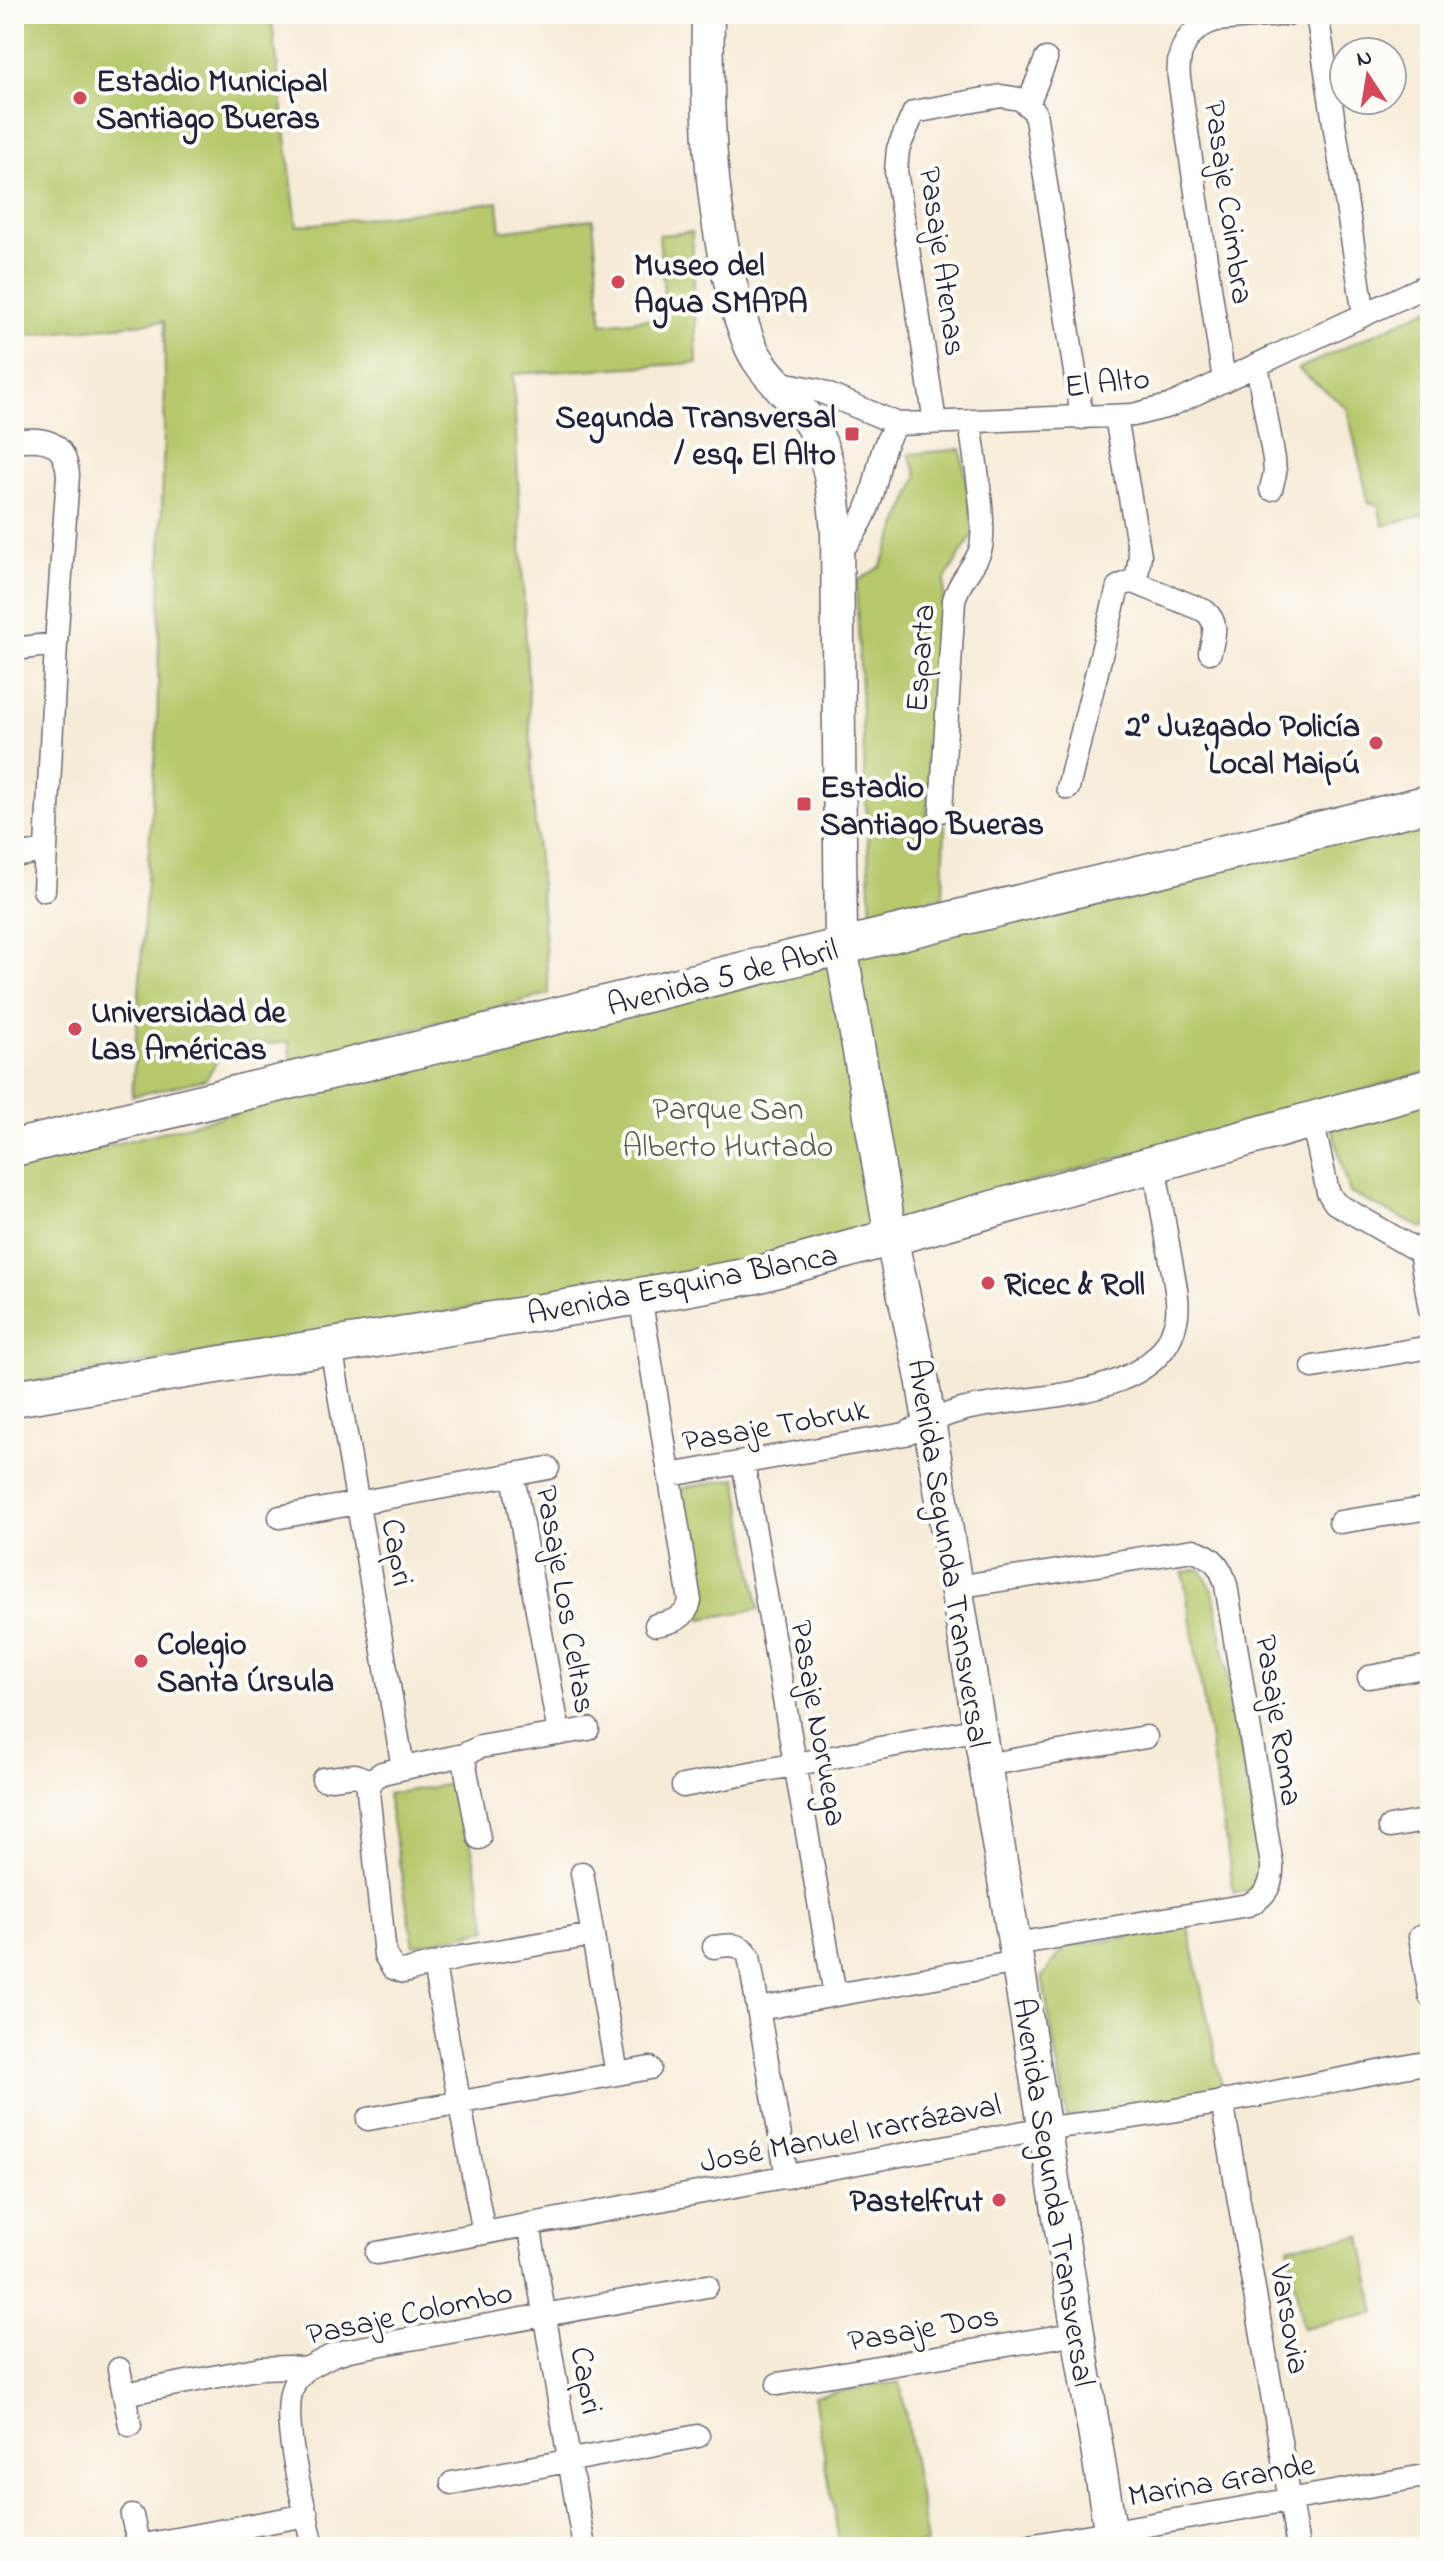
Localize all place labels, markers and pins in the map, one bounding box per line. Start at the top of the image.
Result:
place label: Estadio Municipal Santiago Bueras [96,60,327,145]
marker: Estadio Municipal Santiago Bueras [71,89,89,107]
place label: Museo del Agua SMAPA [634,244,808,329]
marker: Museo del Agua SMAPA [609,273,627,291]
place label: Segunda Transversal / esq. El Alto [555,396,836,480]
marker: Segunda Transversal / esq. El Alto [843,425,861,443]
place label: 2° Juzgado Policía Local Maipú [1124,705,1360,789]
marker: 2° Juzgado Policía Local Maipú [1367,734,1385,752]
place label: Estadio Santiago Bueras [820,766,1044,851]
marker: Estadio Santiago Bueras [795,795,813,813]
place label: Universidad de Las Américas [91,991,288,1075]
marker: Universidad de Las Américas [66,1020,84,1038]
place label: Ricec & Roll [1004,1263,1145,1310]
marker: Ricec & Roll [979,1274,997,1292]
place label: Colegio Santa Úrsula [157,1623,334,1707]
marker: Colegio Santa Úrsula [132,1652,150,1670]
place label: Pastelfrut [850,2180,983,2227]
marker: Pastelfrut [990,2191,1008,2209]

